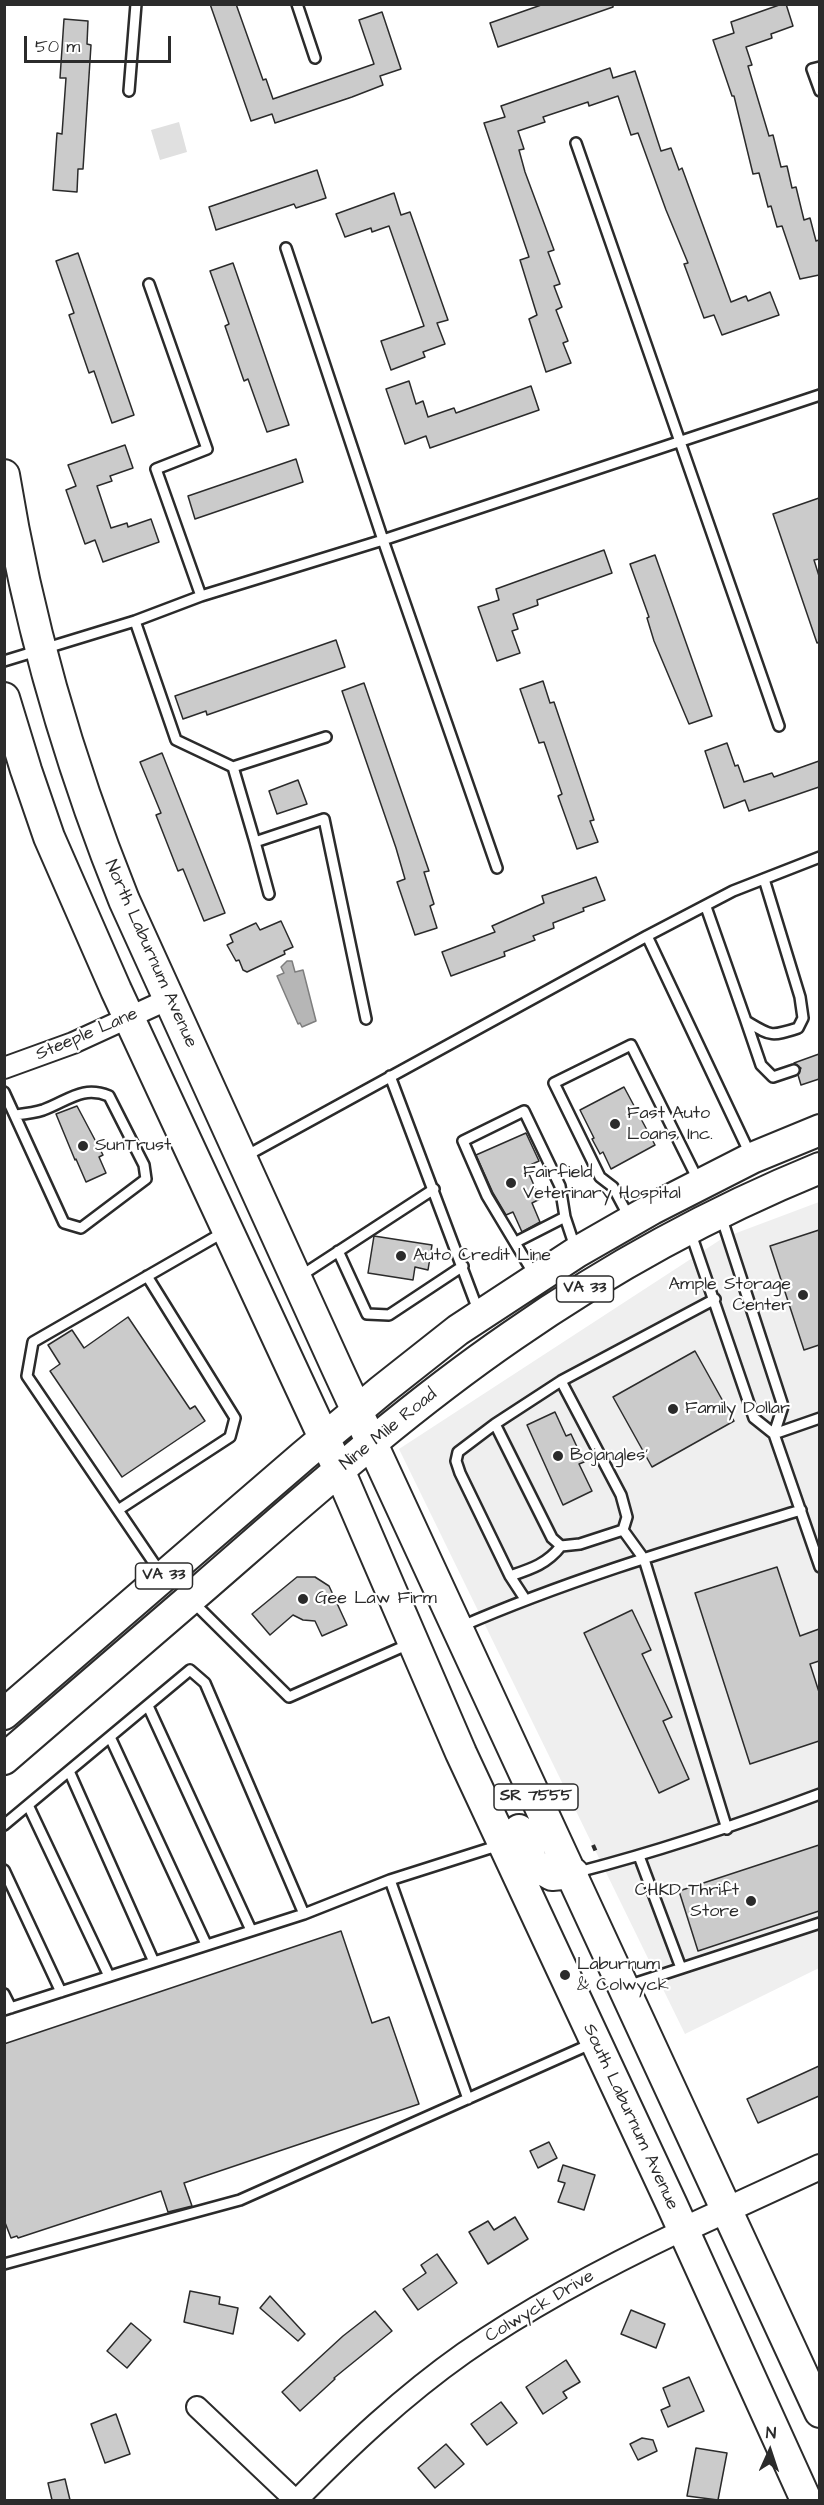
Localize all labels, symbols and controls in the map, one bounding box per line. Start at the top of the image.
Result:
scale bar [27,24,174,62]
text: 50 m [35,34,80,59]
street label: North Laburnum Avenue [99,857,201,1051]
street label: Steeple Lane [33,1004,141,1066]
place label: Fast Auto Loans, Inc. [627,1103,713,1146]
marker: Fast Auto Loans, Inc. [608,1117,622,1131]
place label: SunTrust [95,1135,171,1157]
marker: SunTrust [76,1139,90,1153]
place label: Fairfield Veterinary Hospital [523,1162,681,1204]
marker: Fairfield Veterinary Hospital [504,1176,518,1190]
place label: Auto Credit Line [413,1245,551,1267]
marker: Auto Credit Line [394,1249,408,1263]
place label: Ample Storage Center [669,1274,791,1316]
road number: VA 33 [556,1276,614,1302]
marker: Ample Storage Center [796,1288,810,1302]
street label: Nine Mile Road [336,1384,442,1476]
place label: Family Dollar [685,1398,790,1420]
marker: Family Dollar [666,1402,680,1416]
place label: Bojangles' [570,1445,648,1467]
marker: Bojangles' [551,1449,565,1463]
road number: VA 33 [136,1563,192,1589]
place label: Gee Law Firm [315,1588,437,1610]
marker: Gee Law Firm [296,1592,310,1606]
road number: SR 7555 [494,1784,578,1810]
place label: CHKD Thrift Store [635,1880,739,1922]
marker: CHKD Thrift Store [744,1894,758,1908]
place label: Laburnum & Colwyck [577,1954,669,1996]
marker: Laburnum & Colwyck [558,1968,572,1982]
street label: South Laburnum Avenue [577,2021,683,2213]
street label: Colwyck Drive [482,2266,598,2348]
north arrow [740,2421,800,2481]
text: N [765,2422,777,2444]

